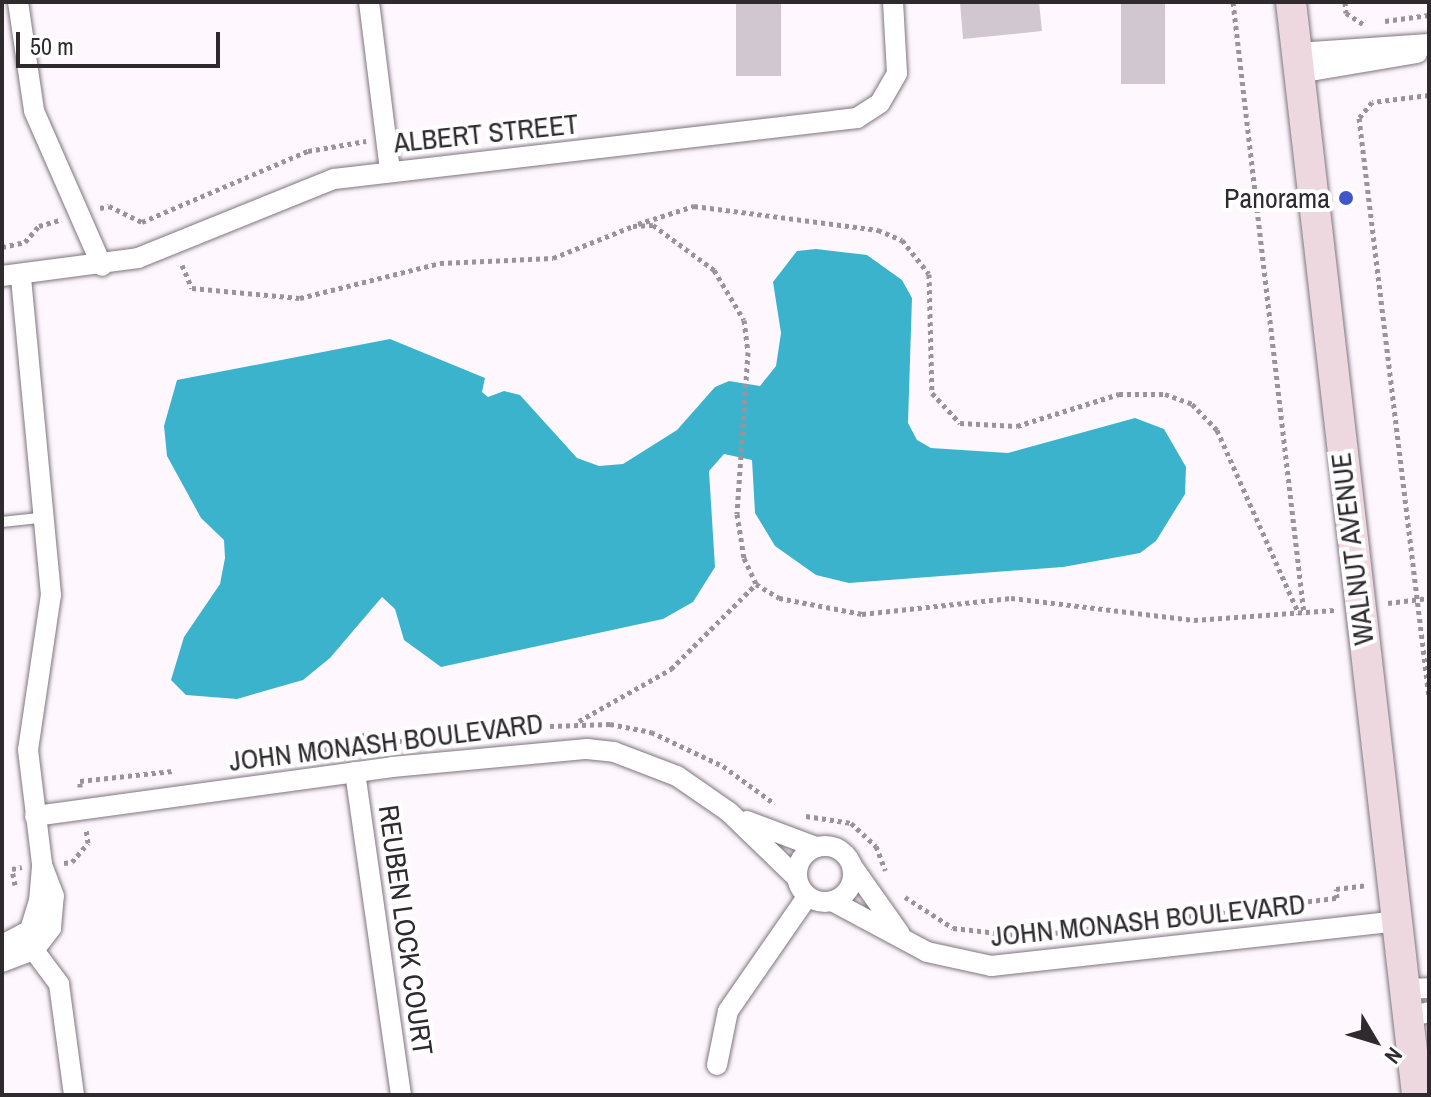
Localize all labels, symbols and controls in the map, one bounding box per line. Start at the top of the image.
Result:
scale bar [20,16,224,66]
text: 50 m [30,30,74,62]
street label: ALBERT STREET [392,107,580,159]
place label: Panorama [1224,181,1330,215]
marker: Panorama [1337,189,1355,207]
street label: WALNUT AVENUE [1323,450,1381,648]
street label: JOHN MONASH BOULEVARD [227,706,545,778]
street label: REUBEN LOCK COURT [372,803,440,1057]
street label: JOHN MONASH BOULEVARD [989,887,1307,953]
north arrow [1335,1001,1415,1081]
text: N [1378,1041,1410,1070]

